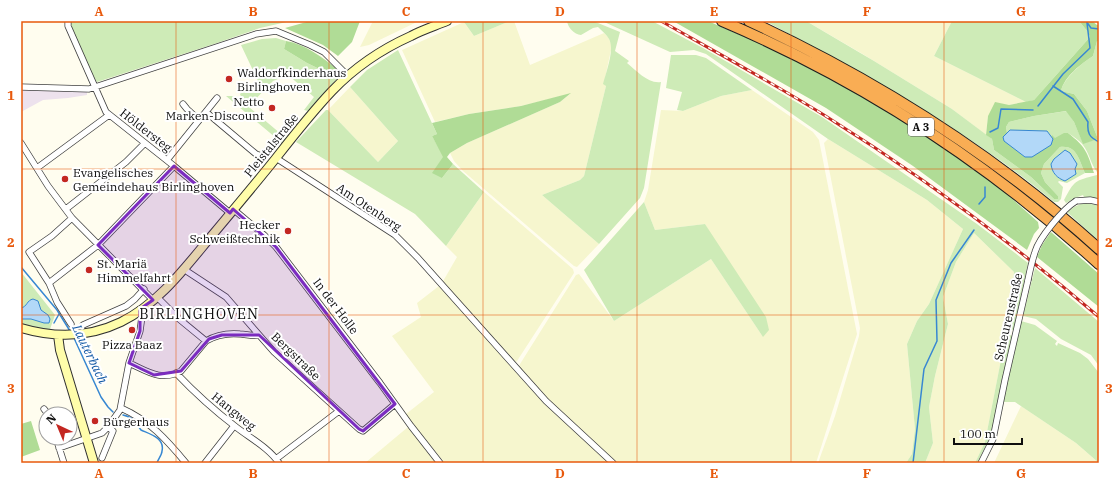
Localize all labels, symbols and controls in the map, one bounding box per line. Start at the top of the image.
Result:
text: A [94,3,104,20]
text: B [248,3,258,20]
text: C [402,3,411,20]
text: D [555,3,565,20]
text: E [710,3,718,20]
text: F [863,3,871,20]
text: G [1016,3,1026,20]
place label: Waldorfkinderhaus Birlinghoven [237,65,347,94]
marker: Waldorfkinderhaus Birlinghoven [224,74,234,84]
text: 1 [7,87,15,104]
text: 1 [1105,87,1113,104]
place label: Netto Marken-Discount [166,94,264,123]
marker: Netto Marken-Discount [267,103,277,113]
street label: Höldersteg [117,105,175,155]
street label: Pleistalstraße [241,110,301,180]
road number: A 3 [908,118,934,136]
place label: Evangelisches Gemeindehaus Birlinghoven [73,165,235,194]
marker: Evangelisches Gemeindehaus Birlinghoven [60,174,70,184]
street label: Am Otenberg [334,180,405,234]
place label: Hecker Schweißtechnik [189,217,281,246]
marker: Hecker Schweißtechnik [283,226,293,236]
text: 2 [7,234,15,251]
text: 2 [1105,234,1113,251]
place label: St. Mariä Himmelfahrt [97,256,171,285]
marker: St. Mariä Himmelfahrt [84,265,94,275]
street label: Scheurenstraße [991,271,1025,363]
street label: In der Holle [310,275,362,337]
district label: BIRLINGHOVEN [139,305,259,323]
water label: Lauterbach [68,321,112,386]
marker: Pizza Baaz [127,325,137,335]
street label: Bergstraße [268,329,324,383]
place label: Pizza Baaz [102,337,162,352]
text: 3 [7,380,15,397]
text: 3 [1105,380,1113,397]
street label: Hangweg [209,389,259,434]
north arrow [38,406,78,446]
text: N [43,411,59,427]
place label: Bürgerhaus [103,414,169,429]
marker: Bürgerhaus [90,416,100,426]
scale bar [954,420,1022,446]
text: 100 m [960,426,996,441]
text: A [94,465,104,482]
text: B [248,465,258,482]
text: C [402,465,411,482]
text: D [555,465,565,482]
text: E [710,465,718,482]
text: F [863,465,871,482]
text: G [1016,465,1026,482]

